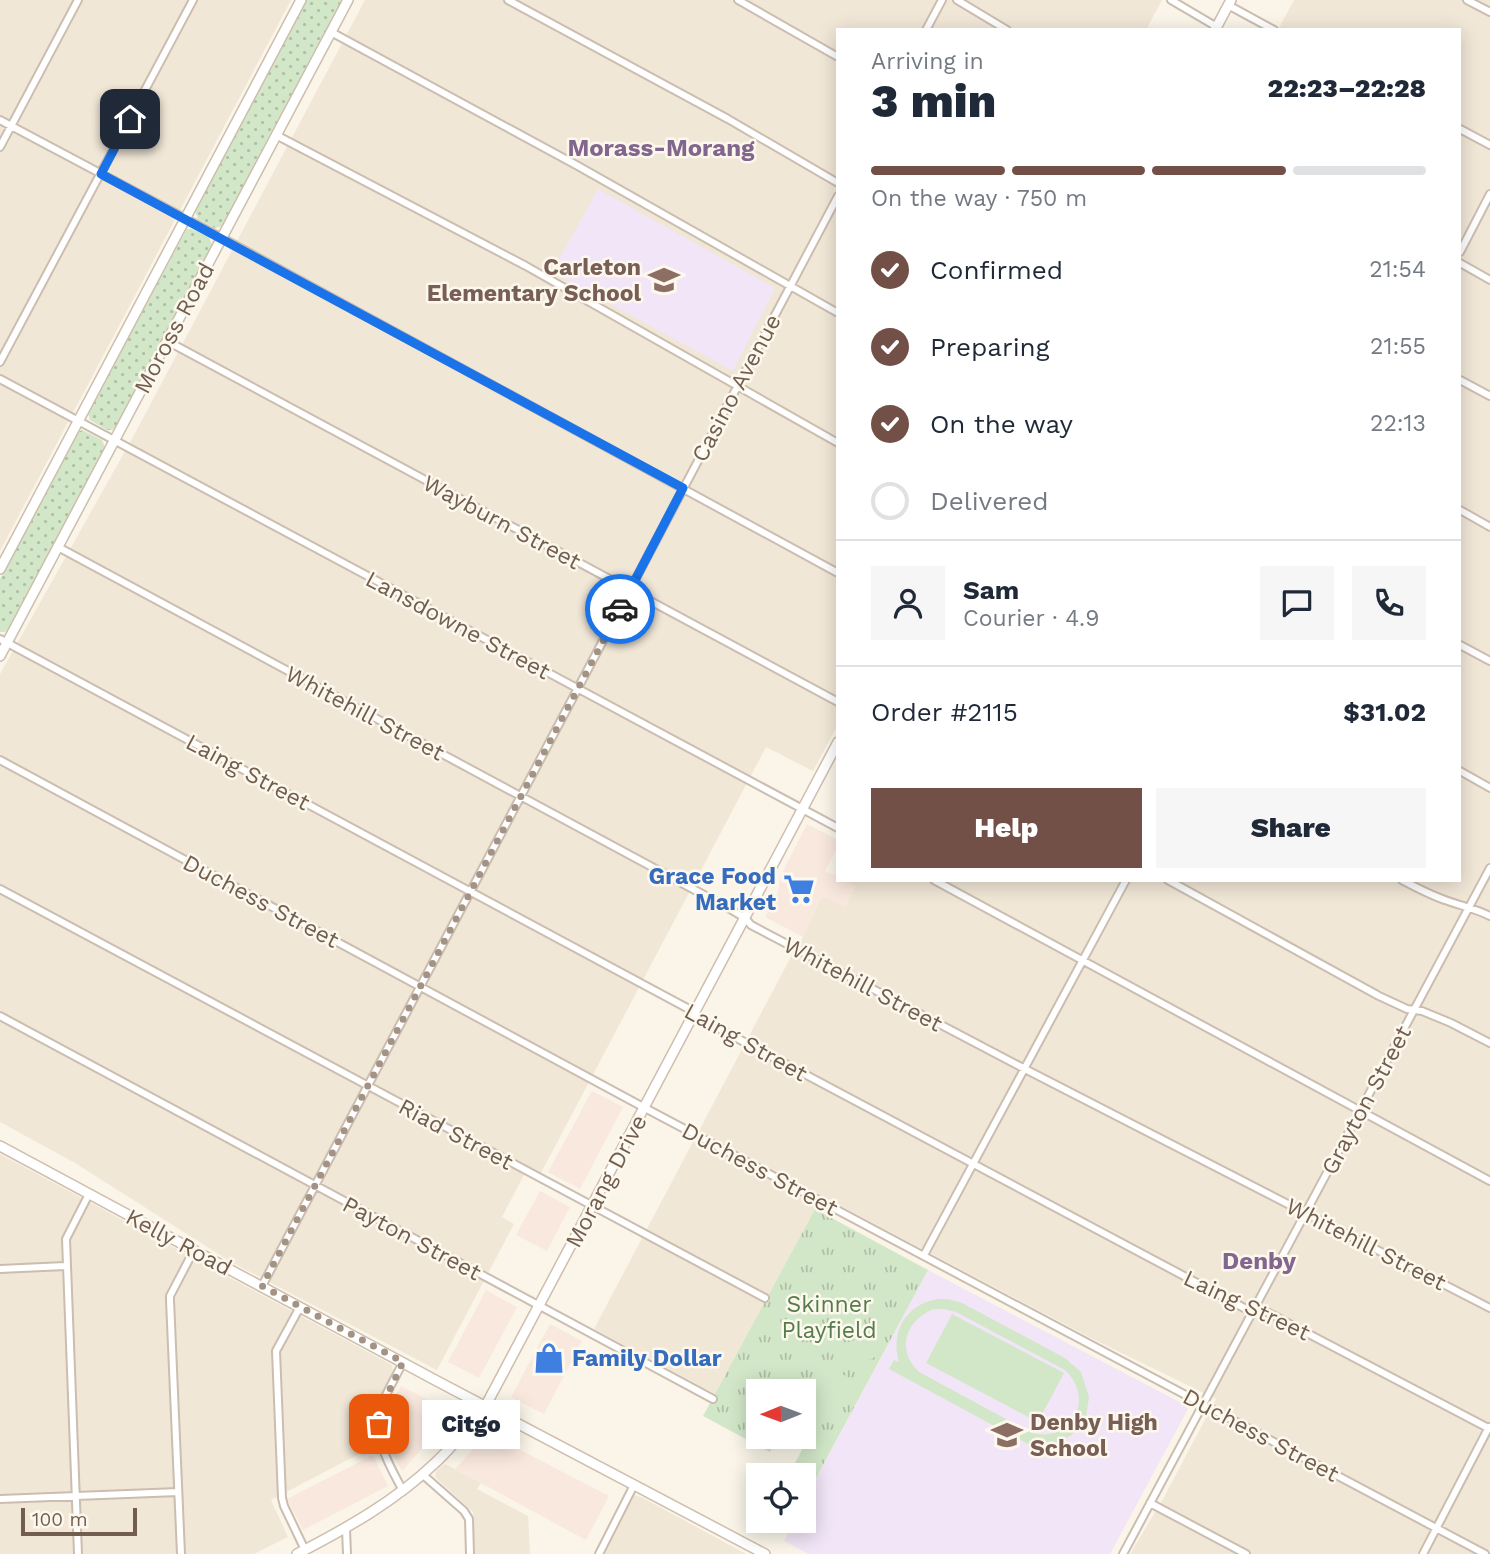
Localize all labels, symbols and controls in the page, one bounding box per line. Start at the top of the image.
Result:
text: Arriving in [871,48,984,75]
text: 22:23–22:28 [1268,73,1426,103]
text: 3 min [871,74,996,128]
pin [100,89,160,149]
icon: home [111,100,149,138]
district label: Morass-Morang [567,134,755,162]
text: On the way · 750 m [871,185,1087,212]
icon: check [871,251,909,289]
place label: Carleton Elementary School [427,254,641,307]
text: Confirmed [930,255,1063,285]
text: 21:54 [1369,256,1426,283]
street label: Moross Road [129,258,220,398]
school or university icon: Carleton Elementary School [647,263,681,297]
street label: Casino Avenue [686,310,787,467]
icon: check [871,328,909,366]
text: Preparing [930,332,1050,362]
text: 21:55 [1370,333,1426,360]
icon: check [871,405,909,443]
text: On the way [930,409,1073,439]
text: 22:13 [1370,410,1426,437]
street label: Wayburn Street [418,470,586,576]
text: Delivered [930,486,1049,516]
street label: Lansdowne Street [361,565,555,686]
button: person [871,566,945,640]
button: chat [1260,566,1334,640]
button: phone [1352,566,1426,640]
courier [585,574,655,644]
text: Sam [963,575,1019,605]
icon: car [601,590,639,628]
text: Courier · 4.9 [963,605,1099,632]
street label: Whitehill Street [281,660,449,767]
text: Order #2115 [871,697,1018,727]
text: $31.02 [1343,697,1426,727]
street label: Laing Street [181,728,315,817]
button: Help [871,788,1142,868]
button: Share [1156,788,1426,868]
street label: Duchess Street [178,849,344,954]
place label: Grace Food Market [649,863,776,916]
supermarket icon: Grace Food Market [782,872,816,906]
street label: Whitehill Street [779,931,947,1038]
street label: Laing Street [680,998,812,1087]
street label: Grayton Street [1316,1021,1417,1179]
street label: Riad Street [394,1093,518,1176]
street label: Morang Drive [560,1110,653,1252]
street label: Duchess Street [677,1117,843,1222]
street label: Payton Street [338,1191,486,1286]
street label: Whitehill Street [1281,1192,1451,1297]
street label: Kelly Road [121,1203,236,1282]
district label: Denby [1222,1247,1296,1275]
street label: Laing Street [1179,1264,1315,1347]
park label: Skinner Playfield [781,1291,877,1344]
shop icon: Family Dollar [532,1341,566,1375]
place label: Family Dollar [572,1345,722,1372]
north arrow [746,1379,816,1449]
map controls [746,1379,816,1533]
street label: Duchess Street [1178,1383,1344,1488]
pin [349,1394,409,1454]
callout: Citgo [421,1400,519,1448]
icon: bag [360,1405,398,1443]
place label: Denby High School [1030,1409,1158,1462]
text: Citgo [441,1411,501,1438]
school or university icon: Denby High School [990,1418,1024,1452]
button: locate [746,1463,816,1533]
scale bar [21,1505,136,1537]
text: 100 m [32,1508,88,1531]

